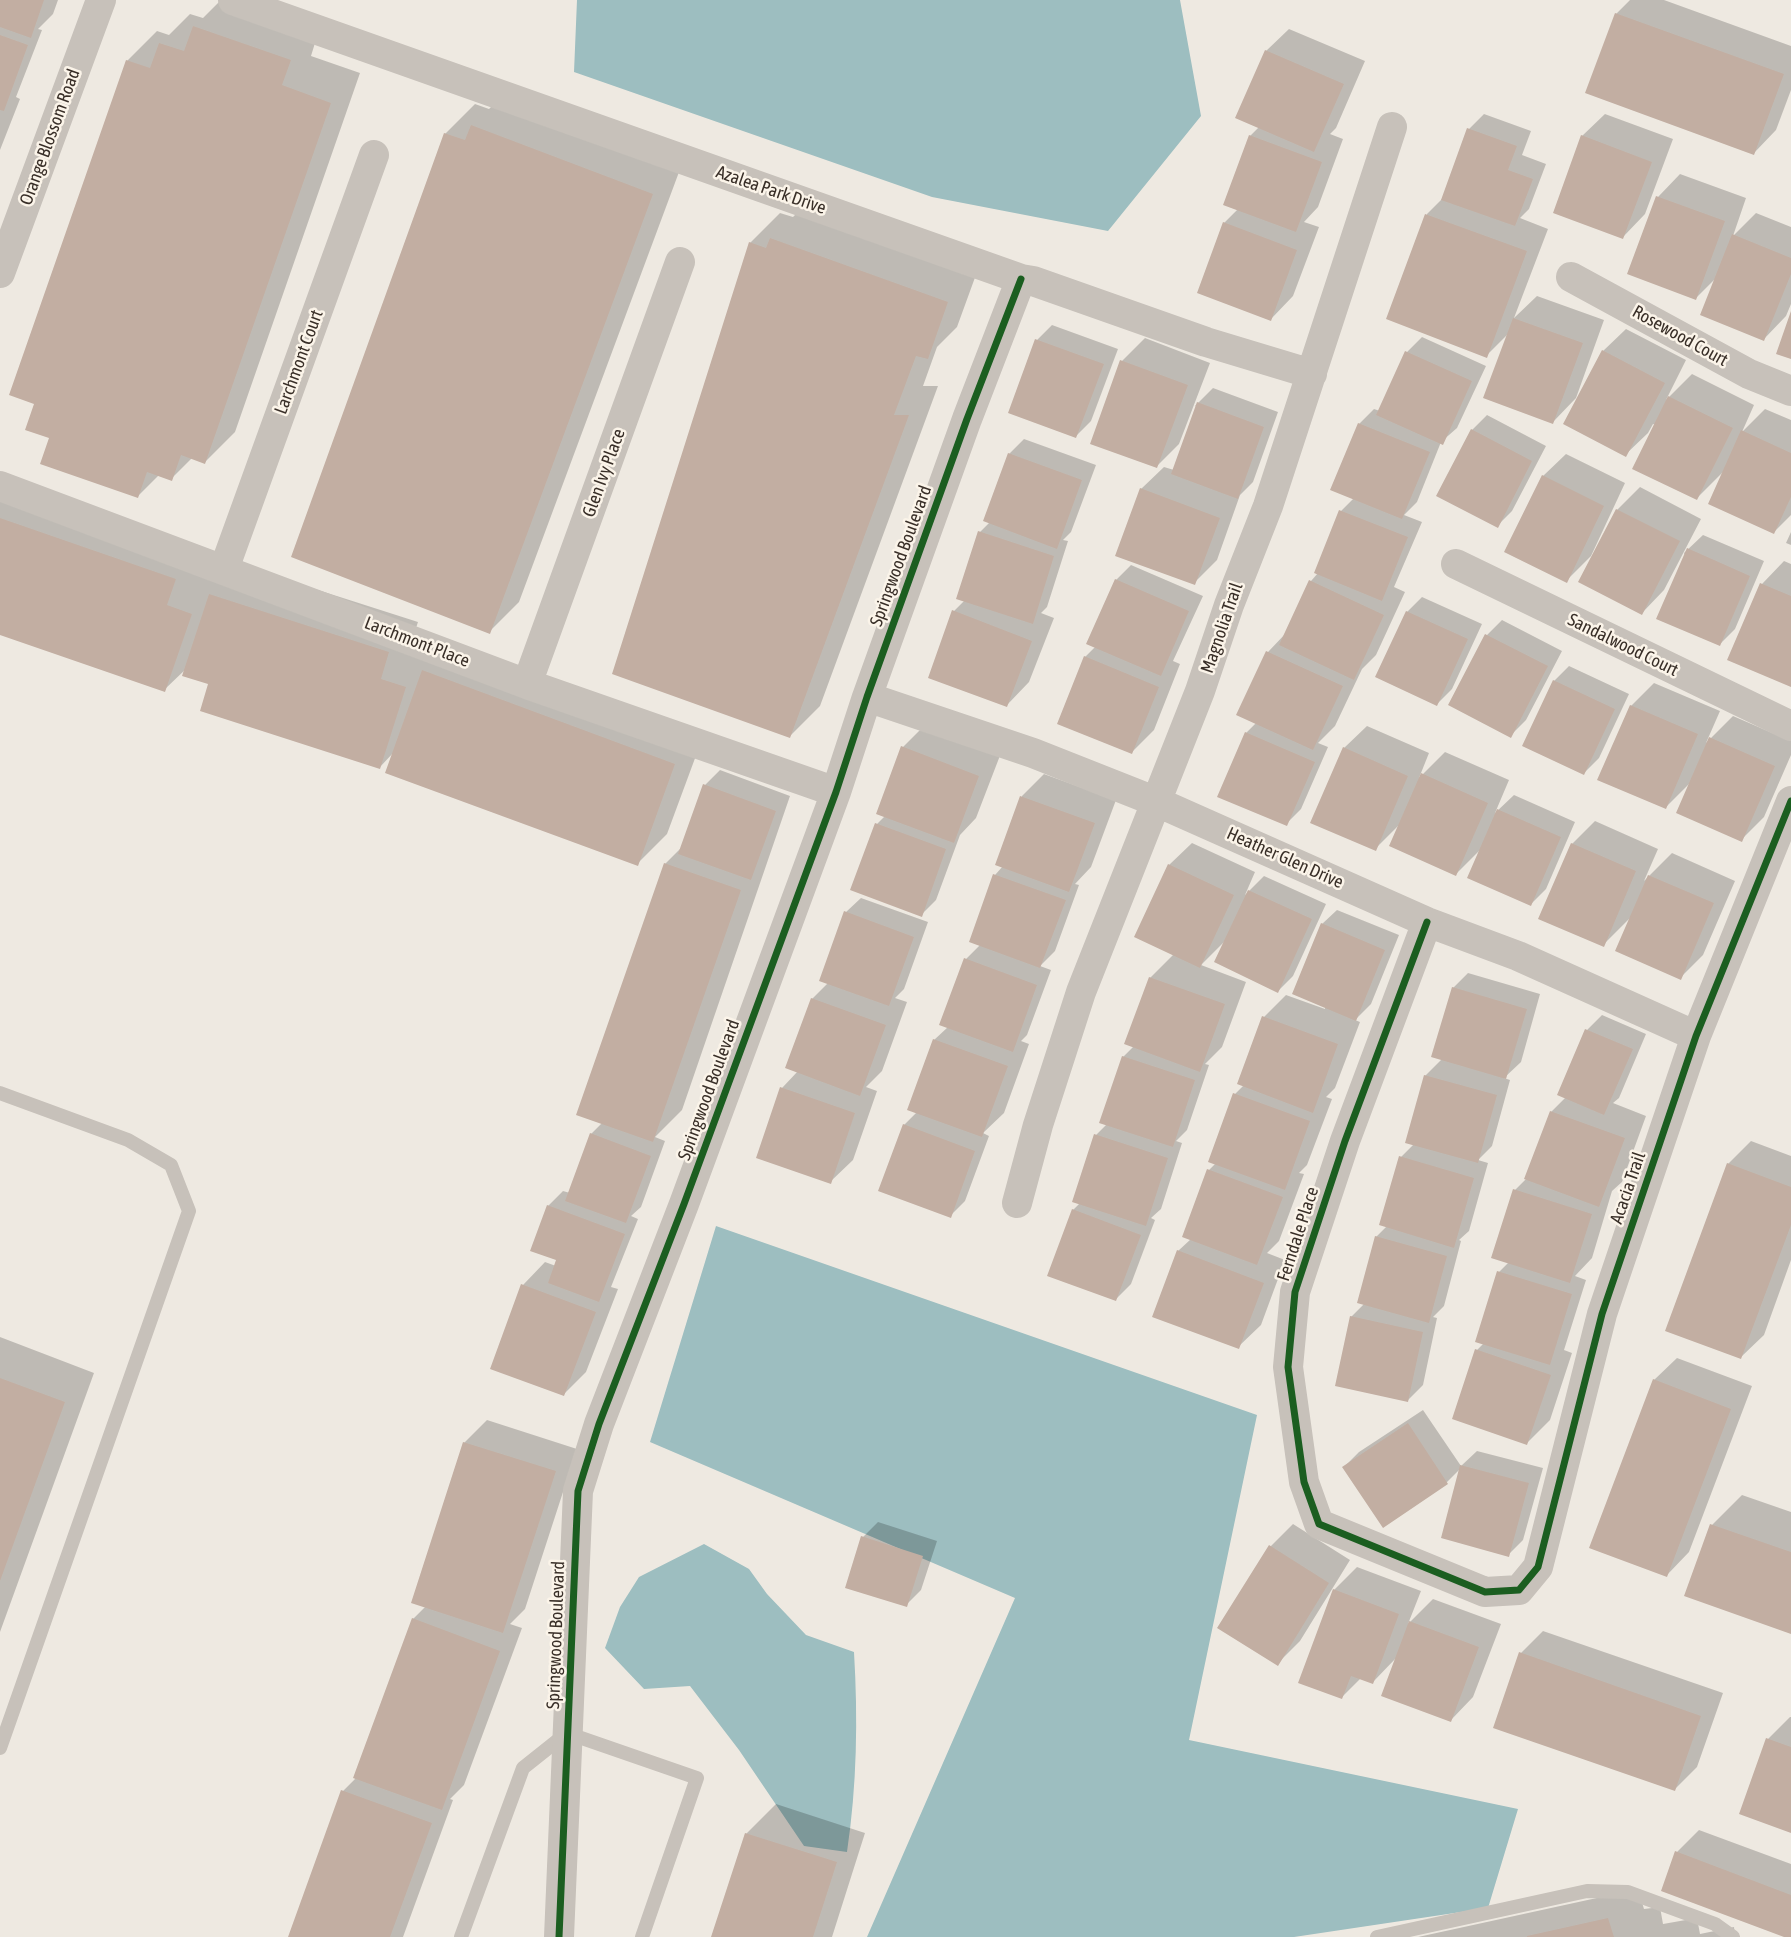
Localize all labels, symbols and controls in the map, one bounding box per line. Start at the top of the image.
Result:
street label: Orange Blossom Road [15,66,85,208]
street label: Azalea Park Drive [713,161,829,219]
street label: Rosewood Court [1628,301,1732,371]
street label: Larchmont Court [270,307,328,417]
street label: Glen Ivy Place [578,426,630,520]
street label: Springwood Boulevard [866,483,936,629]
street label: Magnolia Trail [1196,580,1248,676]
street label: Sandalwood Court [1564,609,1682,681]
street label: Larchmont Place [361,612,473,672]
street label: Heather Glen Drive [1223,823,1347,893]
street label: Springwood Boulevard [674,1017,744,1163]
street label: Acacia Trail [1606,1149,1650,1227]
street label: Ferndale Place [1273,1184,1323,1284]
street label: Springwood Boulevard [543,1561,569,1709]

